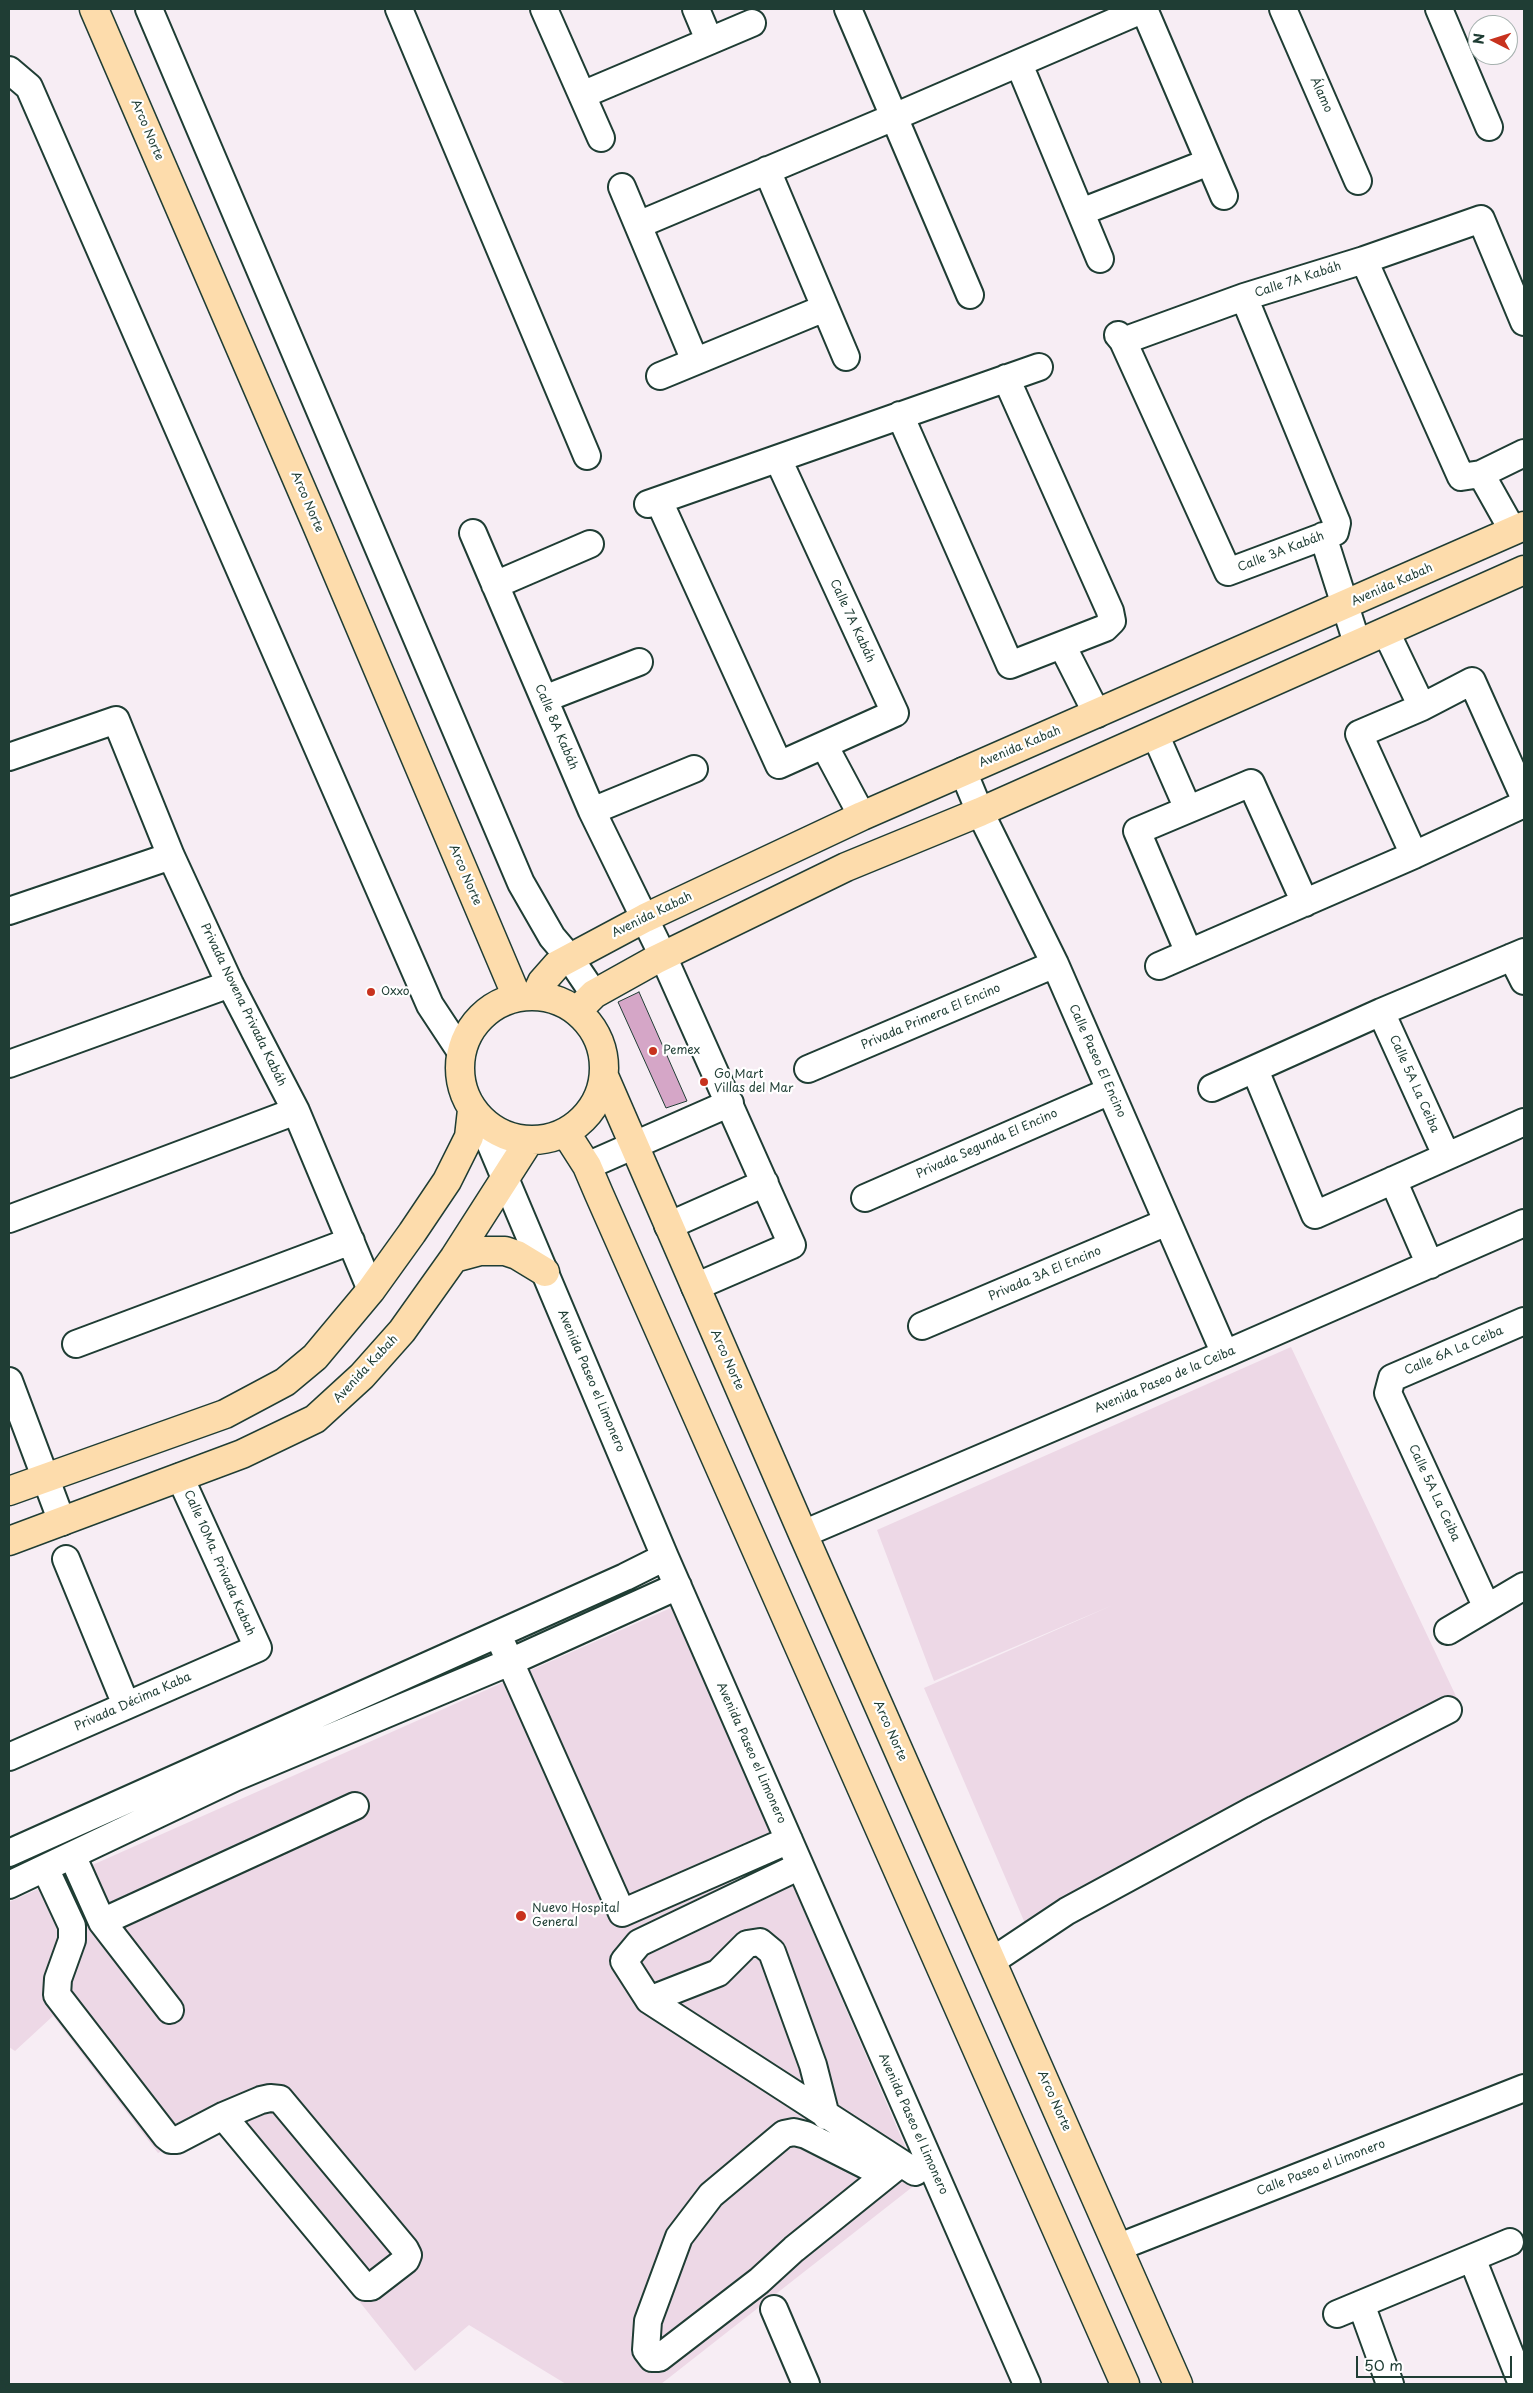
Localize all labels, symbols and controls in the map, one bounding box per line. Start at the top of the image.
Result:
north arrow [1468,15,1518,65]
text: N [1468,32,1489,45]
street label: Álamo [1307,75,1335,115]
street label: Arco Norte [128,97,166,163]
street label: Calle 7A Kabáh [1253,259,1343,301]
street label: Arco Norte [288,469,326,535]
street label: Calle 3A Kabáh [1236,529,1326,575]
street label: Avenida Kabah [1349,561,1435,609]
street label: Calle 7A Kabáh [826,577,878,665]
street label: Calle 8A Kabáh [532,682,580,772]
street label: Avenida Kabah [977,723,1063,771]
street label: Arco Norte [446,842,484,908]
street label: Avenida Kabah [610,889,694,941]
street label: Privada Novena Privada Kabáh [197,921,289,1089]
street label: Privada Primera El Encino [859,981,1003,1053]
place label: Oxxo [381,985,410,999]
marker: Oxxo [365,986,377,998]
street label: Calle Paseo El Encino [1066,1002,1128,1120]
street label: Calle 5A La Ceiba [1386,1033,1442,1135]
place label: Pemex [663,1044,700,1058]
marker: Pemex [647,1045,659,1057]
place label: Go Mart Villas del Mar [714,1068,793,1096]
marker: Go Mart Villas del Mar [698,1076,710,1088]
street label: Privada Segunda El Encino [914,1106,1060,1182]
street label: Privada 3A El Encino [987,1244,1103,1304]
street label: Avenida Paseo el Limonero [554,1308,628,1454]
street label: Calle 6A La Ceiba [1402,1324,1506,1378]
street label: Arco Norte [707,1327,747,1393]
street label: Avenida Kabah [331,1332,401,1406]
street label: Avenida Paseo de la Ceiba [1092,1344,1238,1416]
street label: Calle 5A La Ceiba [1405,1442,1463,1544]
street label: Calle 10Ma. Privada Kabah [180,1488,258,1638]
street label: Privada Décima Kaba [73,1670,193,1734]
street label: Avenida Paseo el Limonero [713,1680,789,1826]
street label: Arco Norte [870,1698,910,1764]
place label: Nuevo Hospital General [532,1902,620,1930]
marker: Nuevo Hospital General [514,1909,528,1923]
street label: Avenida Paseo el Limonero [875,2051,951,2197]
street label: Arco Norte [1034,2068,1074,2134]
street label: Calle Paseo el Limonero [1255,2137,1387,2199]
scale bar [1358,2346,1514,2378]
text: 50 m [1364,2353,1403,2376]

